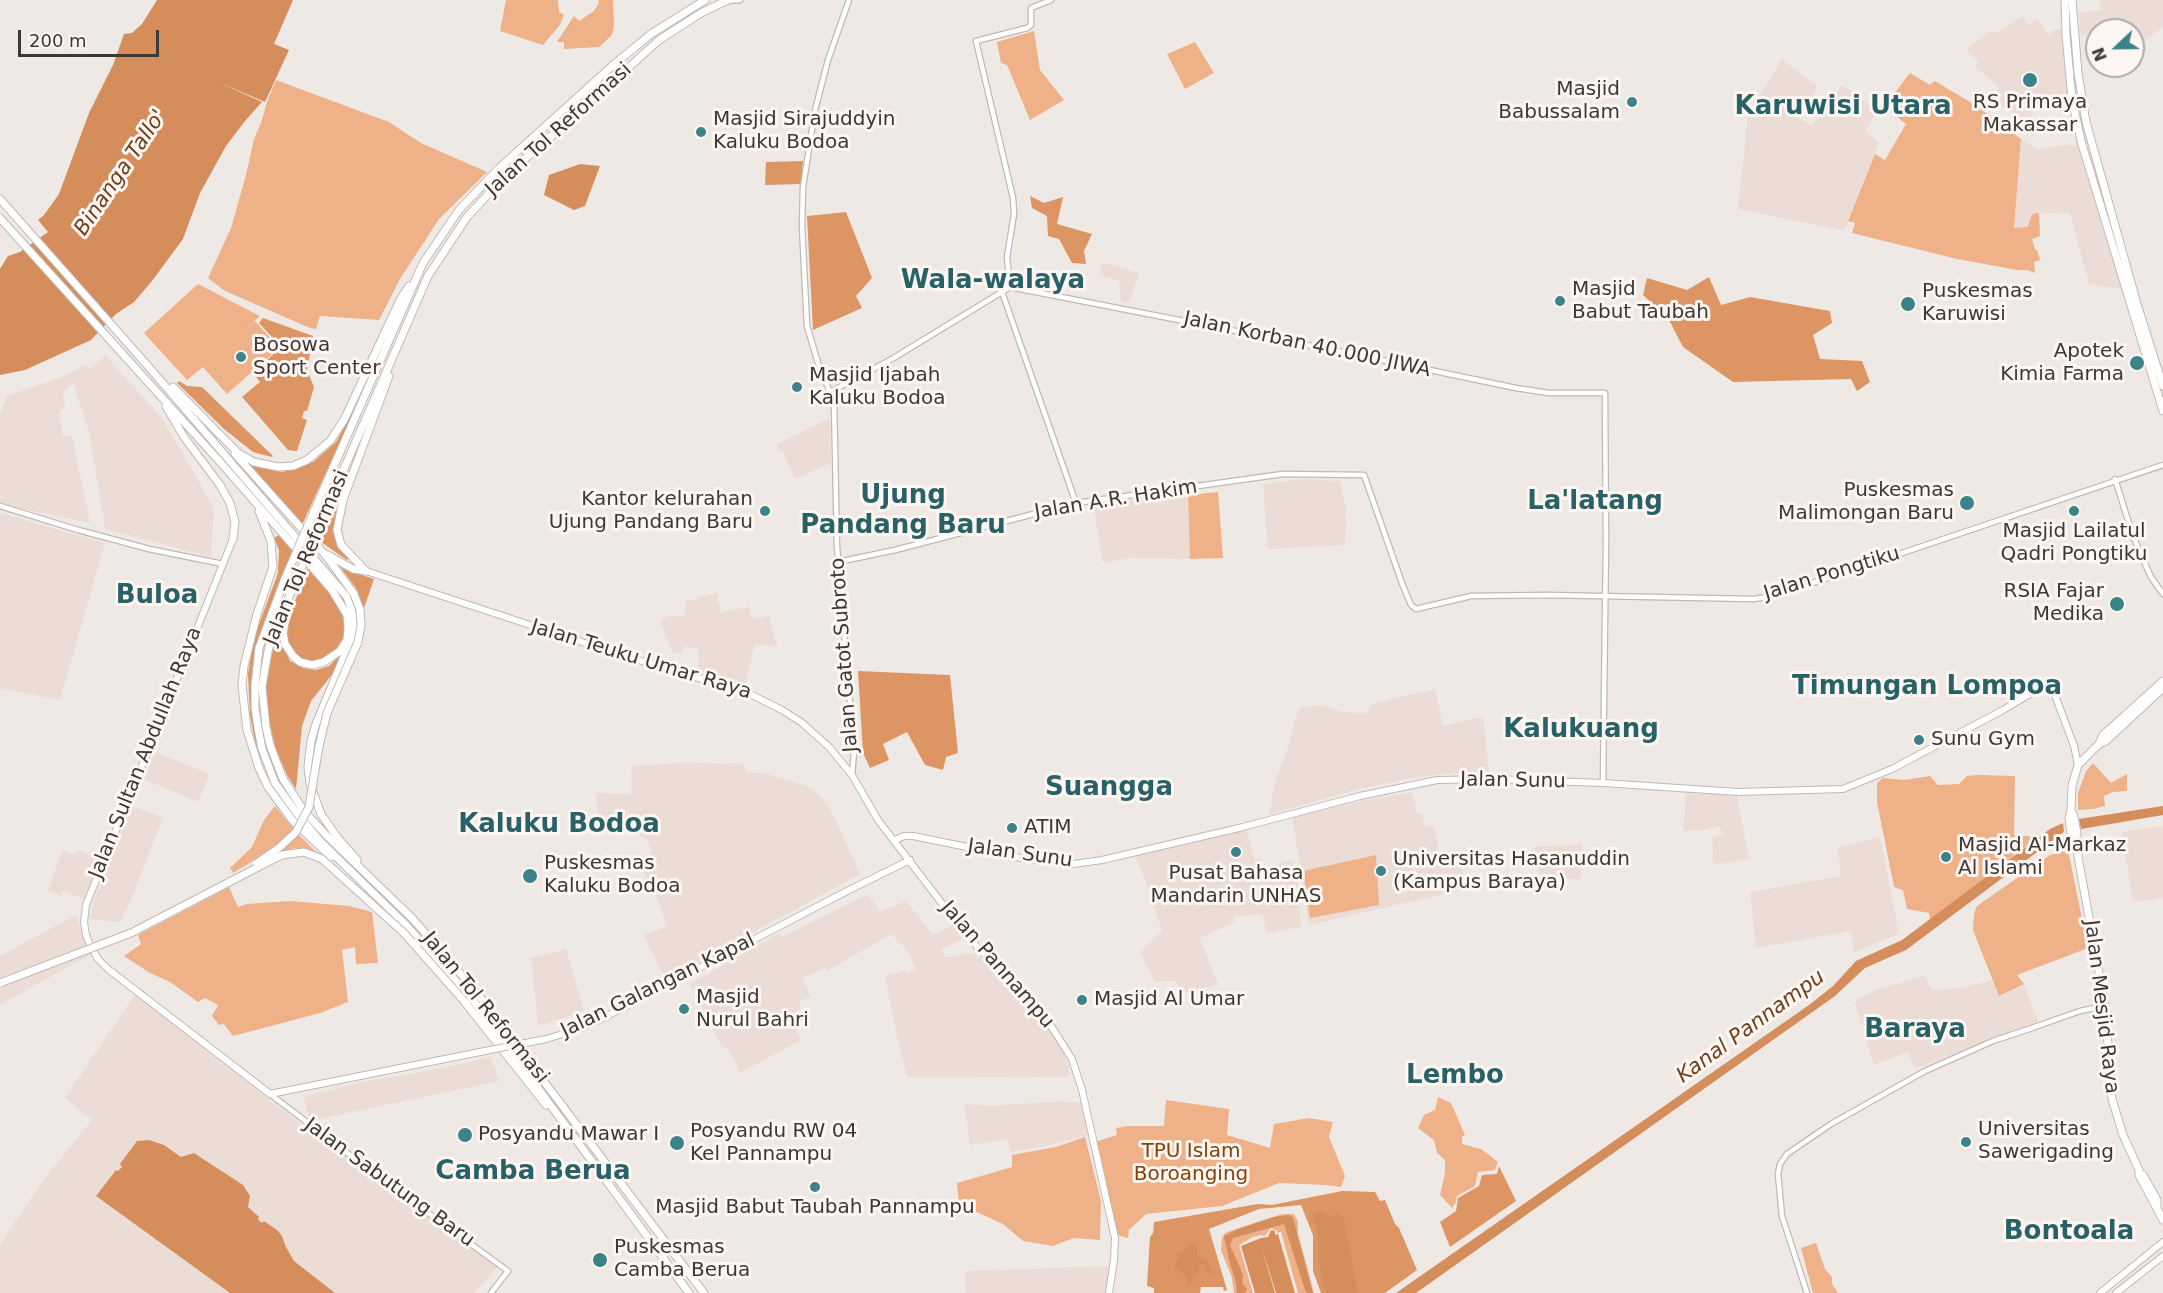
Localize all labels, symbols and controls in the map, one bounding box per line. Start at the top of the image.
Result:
scale bar [21,18,162,56]
north arrow [2085,18,2145,78]
text: 200 m [29,30,87,51]
text: N [2088,44,2111,64]
street label: Jalan Tol Reformasi [481,58,637,202]
marker: RS Primaya Makassar [2021,71,2039,89]
place label: Masjid Babussalam [1498,78,1620,125]
district label: Karuwisi Utara [1735,91,1951,123]
place label: RS Primaya Makassar [1973,91,2087,138]
marker: Masjid Babussalam [1625,95,1639,109]
water label: Binanga Tallo' [70,105,172,241]
place label: Masjid Sirajuddyin Kaluku Bodoa [713,108,896,155]
marker: Masjid Sirajuddyin Kaluku Bodoa [694,125,708,139]
district label: Wala-walaya [901,265,1085,297]
place label: Masjid Babut Taubah [1572,278,1709,325]
place label: Puskesmas Karuwisi [1922,280,2033,327]
marker: Masjid Babut Taubah [1553,294,1567,308]
marker: Puskesmas Karuwisi [1899,295,1917,313]
street label: Jalan Korban 40.000 JIWA [1181,307,1433,383]
place label: Bosowa Sport Center [253,334,380,381]
place label: Apotek Kimia Farma [2000,340,2124,387]
marker: Bosowa Sport Center [234,350,248,364]
marker: Apotek Kimia Farma [2128,354,2146,372]
place label: Masjid Ijabah Kaluku Bodoa [809,364,945,411]
marker: Masjid Ijabah Kaluku Bodoa [790,380,804,394]
street label: Jalan Tol Reformasi [259,467,355,649]
street label: Jalan A.R. Hakim [1033,475,1199,525]
place label: Puskesmas Malimongan Baru [1778,479,1954,526]
district label: Ujung Pandang Baru [800,480,1006,542]
district label: La'latang [1527,486,1663,518]
place label: Kantor kelurahan Ujung Pandang Baru [549,488,753,535]
marker: Puskesmas Malimongan Baru [1958,494,1976,512]
marker: Kantor kelurahan Ujung Pandang Baru [758,504,772,518]
marker: Masjid Lailatul Qadri Pongtiku [2067,504,2081,518]
place label: Masjid Lailatul Qadri Pongtiku [2001,520,2147,567]
street label: Jalan Pongtiku [1761,542,1903,606]
street label: Jalan Gatot Subroto [826,557,864,753]
district label: Buloa [116,580,198,612]
place label: RSIA Fajar Medika [2004,580,2104,627]
marker: RSIA Fajar Medika [2108,595,2126,613]
street label: Jalan Teuku Umar Raya [528,615,754,705]
street label: Jalan Sultan Abdullah Raya [84,624,208,882]
district label: Timungan Lompoa [1792,671,2062,703]
district label: Kalukuang [1503,714,1659,746]
place label: Sunu Gym [1931,728,2035,752]
marker: Sunu Gym [1912,733,1926,747]
street label: Jalan Sunu [1460,768,1566,794]
district label: Suangga [1045,772,1173,804]
district label: Kaluku Bodoa [458,809,660,841]
place label: ATIM [1024,816,1072,840]
marker: ATIM [1005,821,1019,835]
place label: Masjid Al-Markaz Al Islami [1958,834,2126,881]
street label: Jalan Sunu [966,835,1074,873]
marker: Pusat Bahasa Mandarin UNHAS [1229,845,1243,859]
place label: Universitas Hasanuddin (Kampus Baraya) [1393,848,1630,895]
marker: Masjid Al-Markaz Al Islami [1939,850,1953,864]
place label: Puskesmas Kaluku Bodoa [544,852,680,899]
place label: Pusat Bahasa Mandarin UNHAS [1151,862,1321,909]
marker: Universitas Hasanuddin (Kampus Baraya) [1374,864,1388,878]
marker: Puskesmas Kaluku Bodoa [521,867,539,885]
street label: Jalan Pannampu [935,896,1059,1034]
street label: Jalan Mesjid Raya [2078,919,2124,1095]
street label: Jalan Tol Reformasi [416,927,554,1089]
street label: Jalan Galangan Kapal [557,929,759,1043]
water label: Kanal Pannampu [1672,965,1830,1089]
place label: Masjid Nurul Bahri [696,986,809,1033]
place label: Masjid Al Umar [1094,988,1244,1012]
marker: Masjid Al Umar [1075,993,1089,1007]
marker: Masjid Nurul Bahri [677,1002,691,1016]
district label: Baraya [1864,1014,1966,1046]
district label: Lembo [1406,1060,1504,1092]
street label: Jalan Sabutung Baru [299,1113,479,1253]
place label: Universitas Sawerigading [1978,1118,2114,1165]
place label: Posyandu RW 04 Kel Pannampu [690,1120,857,1167]
place label: Posyandu Mawar I [478,1123,659,1147]
marker: Posyandu Mawar I [456,1126,474,1144]
marker: Posyandu RW 04 Kel Pannampu [668,1134,686,1152]
marker: Universitas Sawerigading [1959,1135,1973,1149]
park label: TPU Islam Boroanging [1134,1140,1248,1187]
district label: Camba Berua [435,1156,631,1188]
marker: Masjid Babut Taubah Pannampu [808,1180,822,1194]
place label: Masjid Babut Taubah Pannampu [655,1196,975,1220]
district label: Bontoala [2004,1216,2134,1248]
place label: Puskesmas Camba Berua [614,1236,750,1283]
marker: Puskesmas Camba Berua [591,1251,609,1269]

